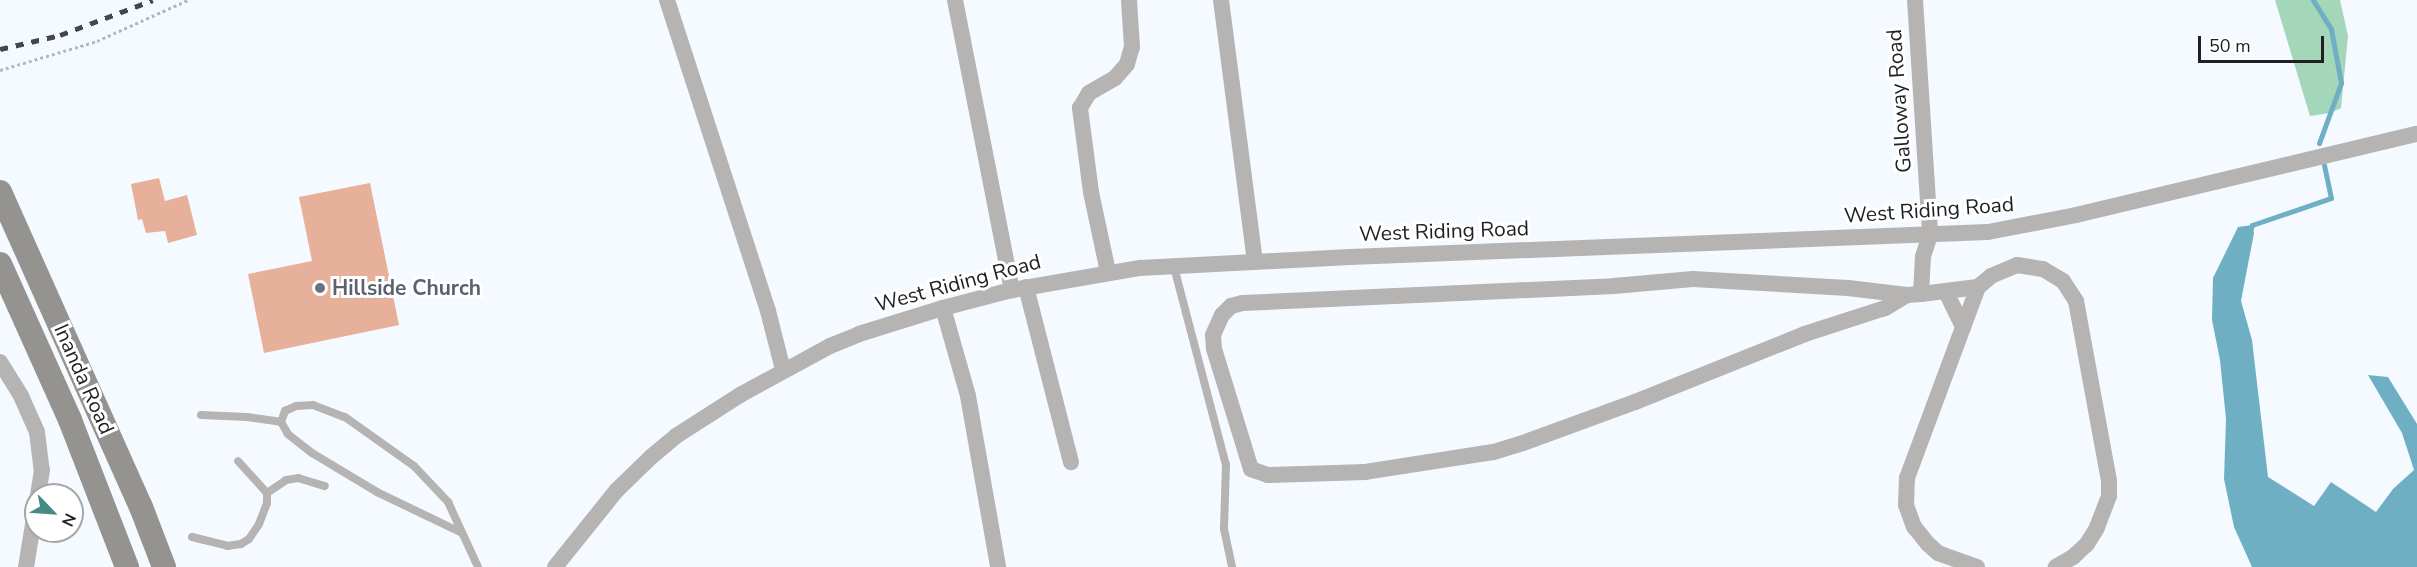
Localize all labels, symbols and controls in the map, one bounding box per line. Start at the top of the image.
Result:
scale bar [2201,24,2327,62]
street label: Galloway Road [1881,28,1917,174]
text: 50 m [2209,34,2251,58]
street label: West Riding Road [1843,191,2015,229]
street label: West Riding Road [1358,215,1530,247]
street label: West Riding Road [872,249,1044,317]
place label: Hillside Church [332,275,481,301]
marker: Hillside Church [313,281,327,295]
street label: Inanda Road [48,320,120,438]
north arrow [24,483,84,543]
text: N [56,510,81,530]

